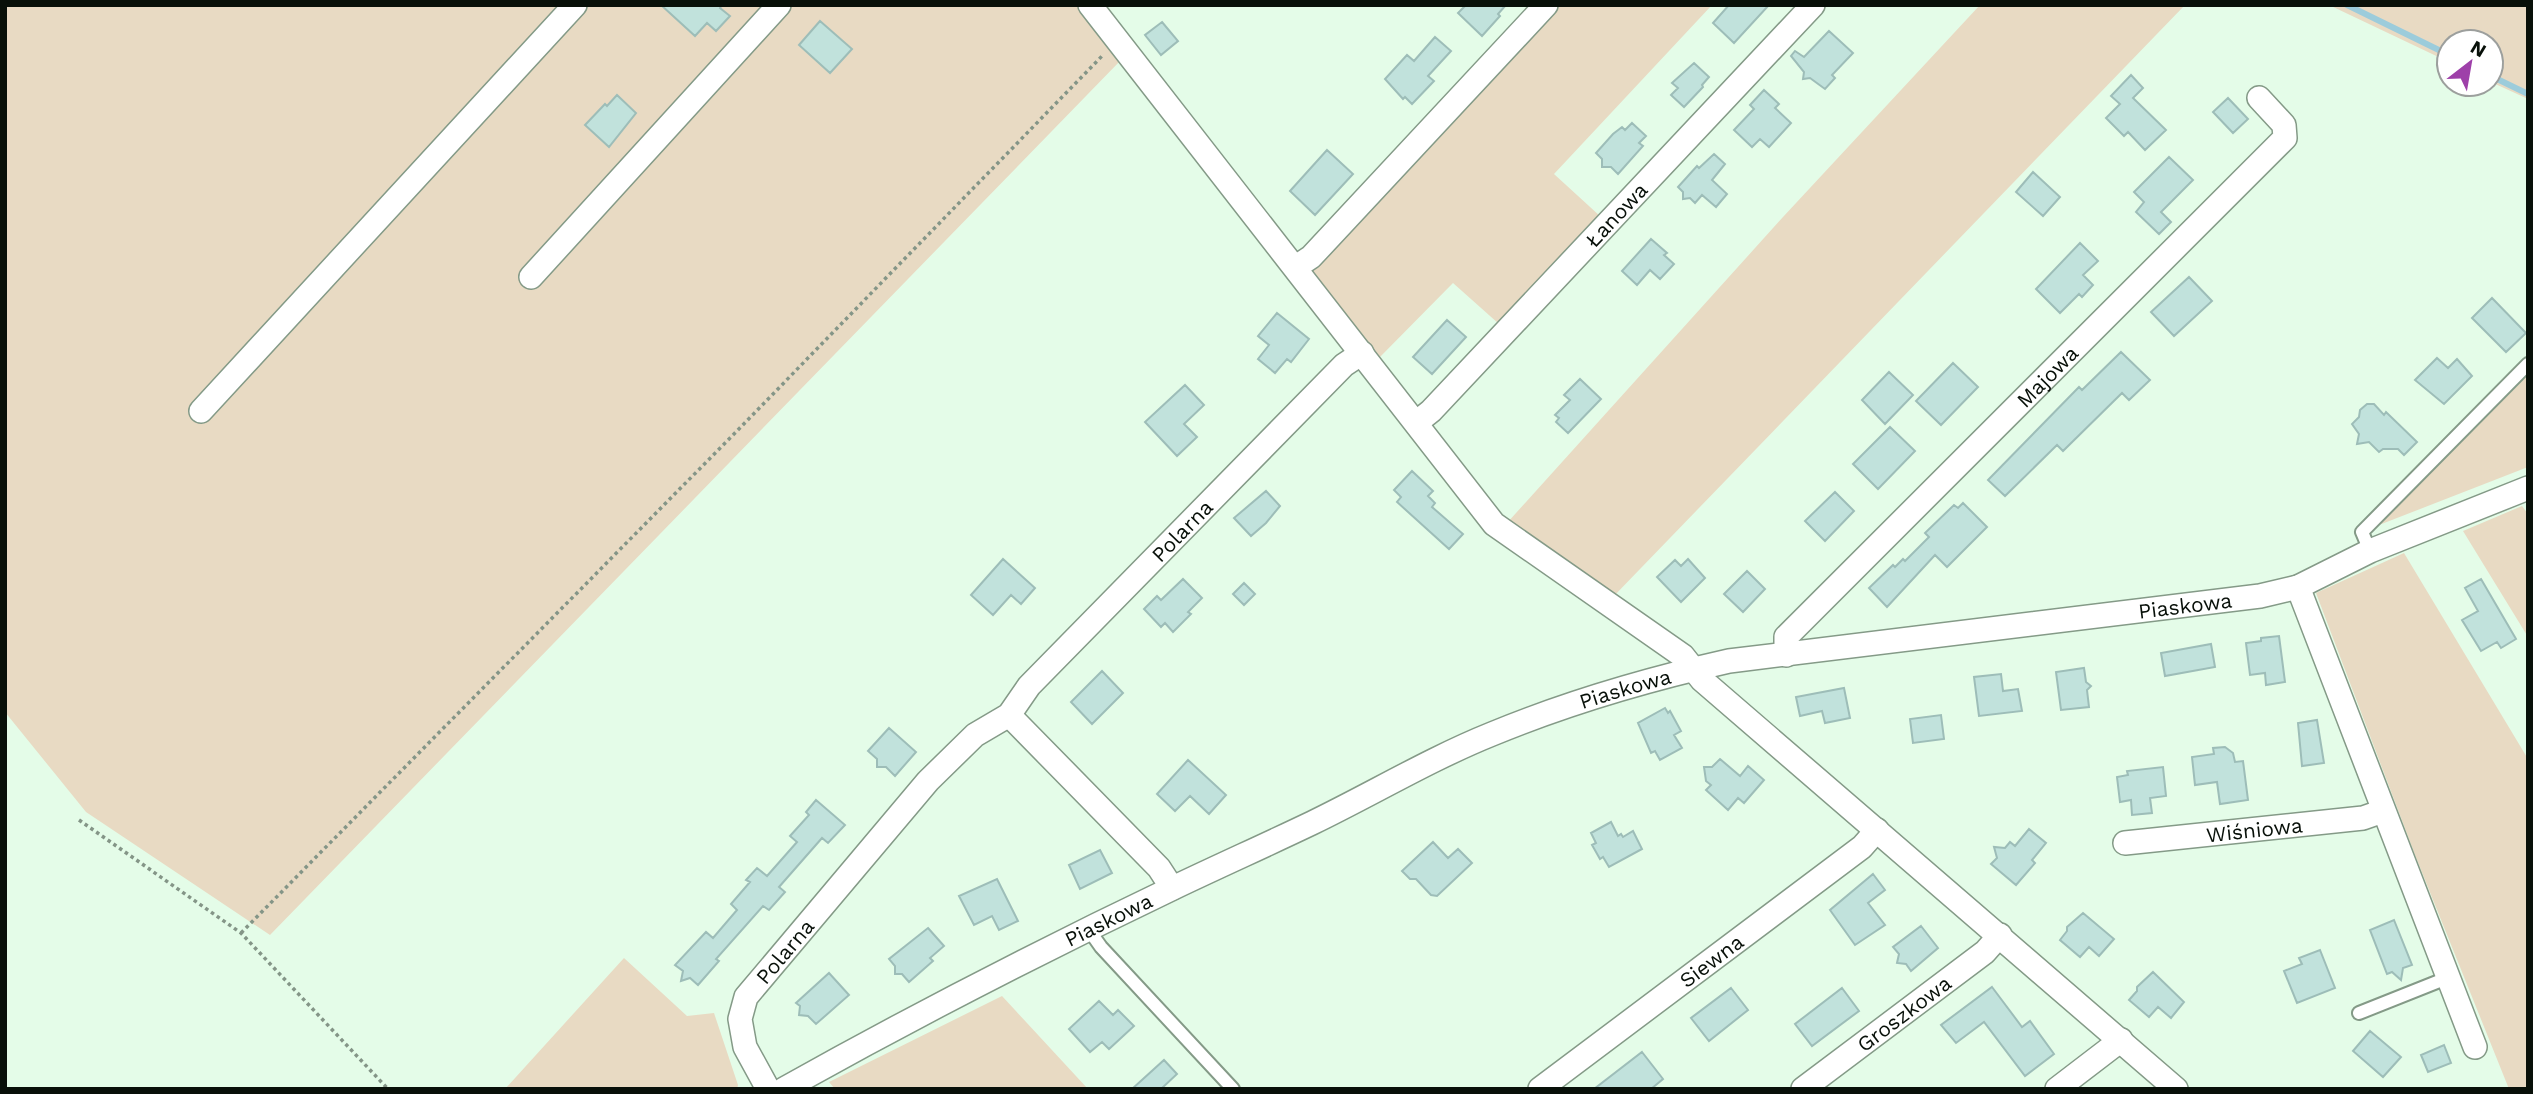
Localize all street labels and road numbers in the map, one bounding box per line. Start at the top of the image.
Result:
street label: Łanowa [1580,177,1652,252]
street label: Majowa [2011,340,2083,412]
street label: Polarna [1146,494,1218,567]
street label: Piaskowa [2137,587,2234,623]
street label: Piaskowa [1576,663,1674,714]
street label: Wiśniowa [2205,812,2304,847]
street label: Piaskowa [1060,887,1156,951]
street label: Polarna [750,914,819,989]
street label: Siewna [1674,928,1748,992]
street label: Groszkowa [1852,970,1956,1057]

